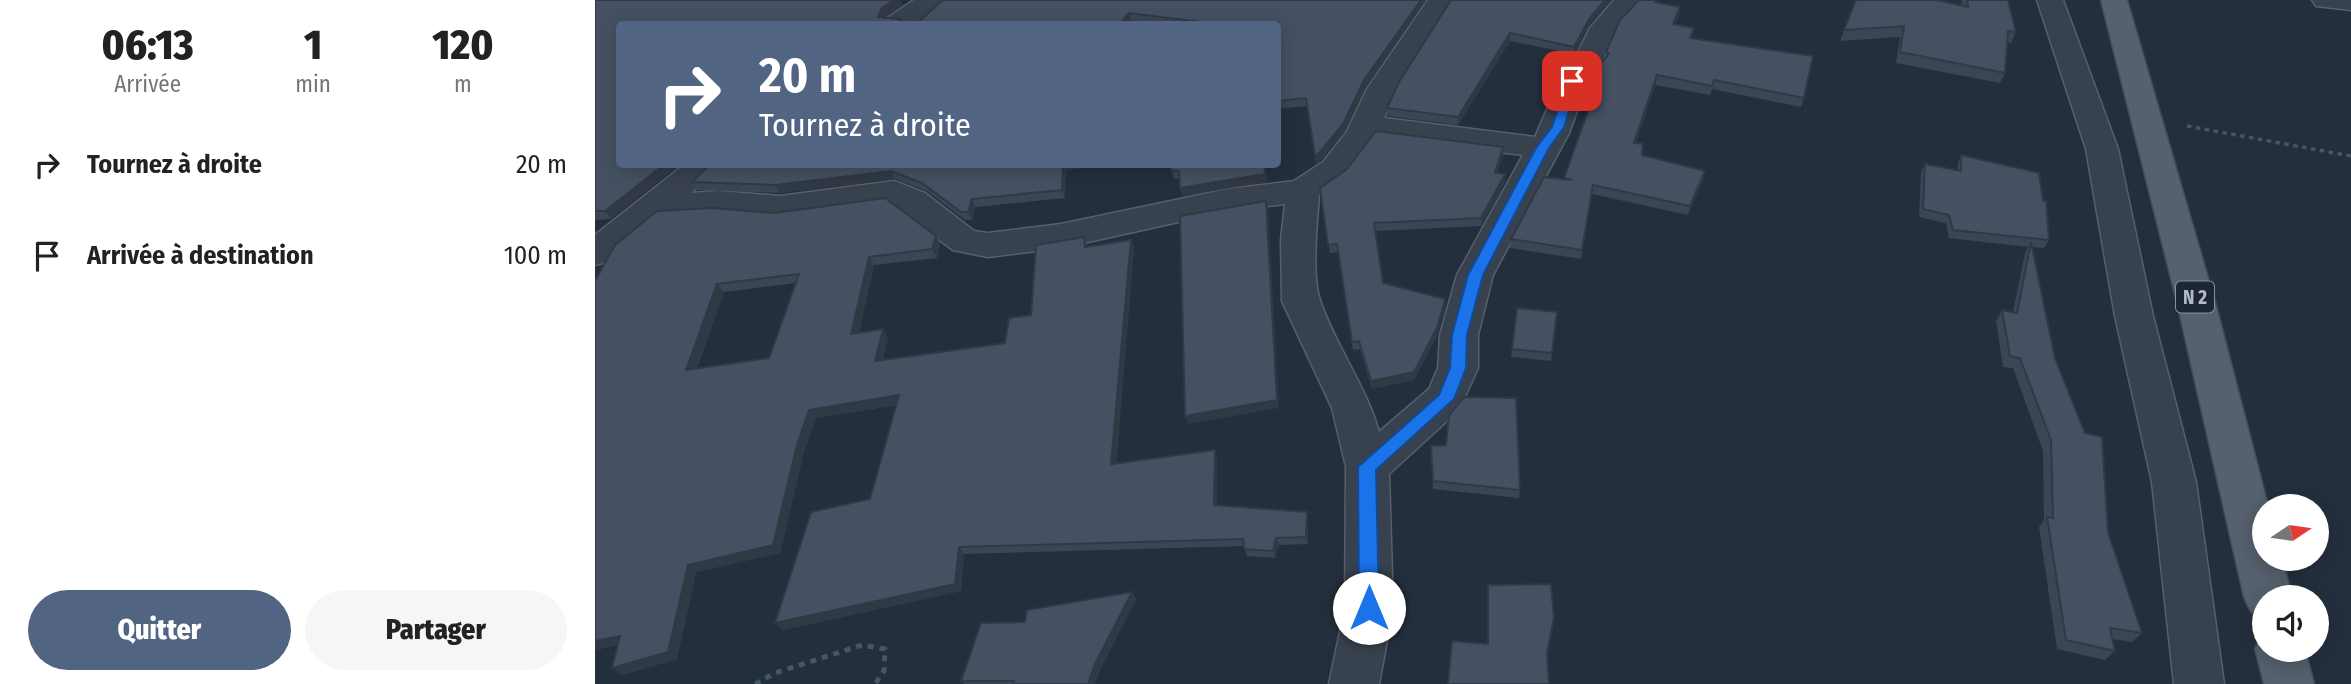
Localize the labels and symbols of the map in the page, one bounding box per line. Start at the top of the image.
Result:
pin [1542,51,1602,111]
road number: N 2 [2176,282,2214,312]
north arrow [2252,494,2329,570]
position arrow [1332,571,1406,645]

